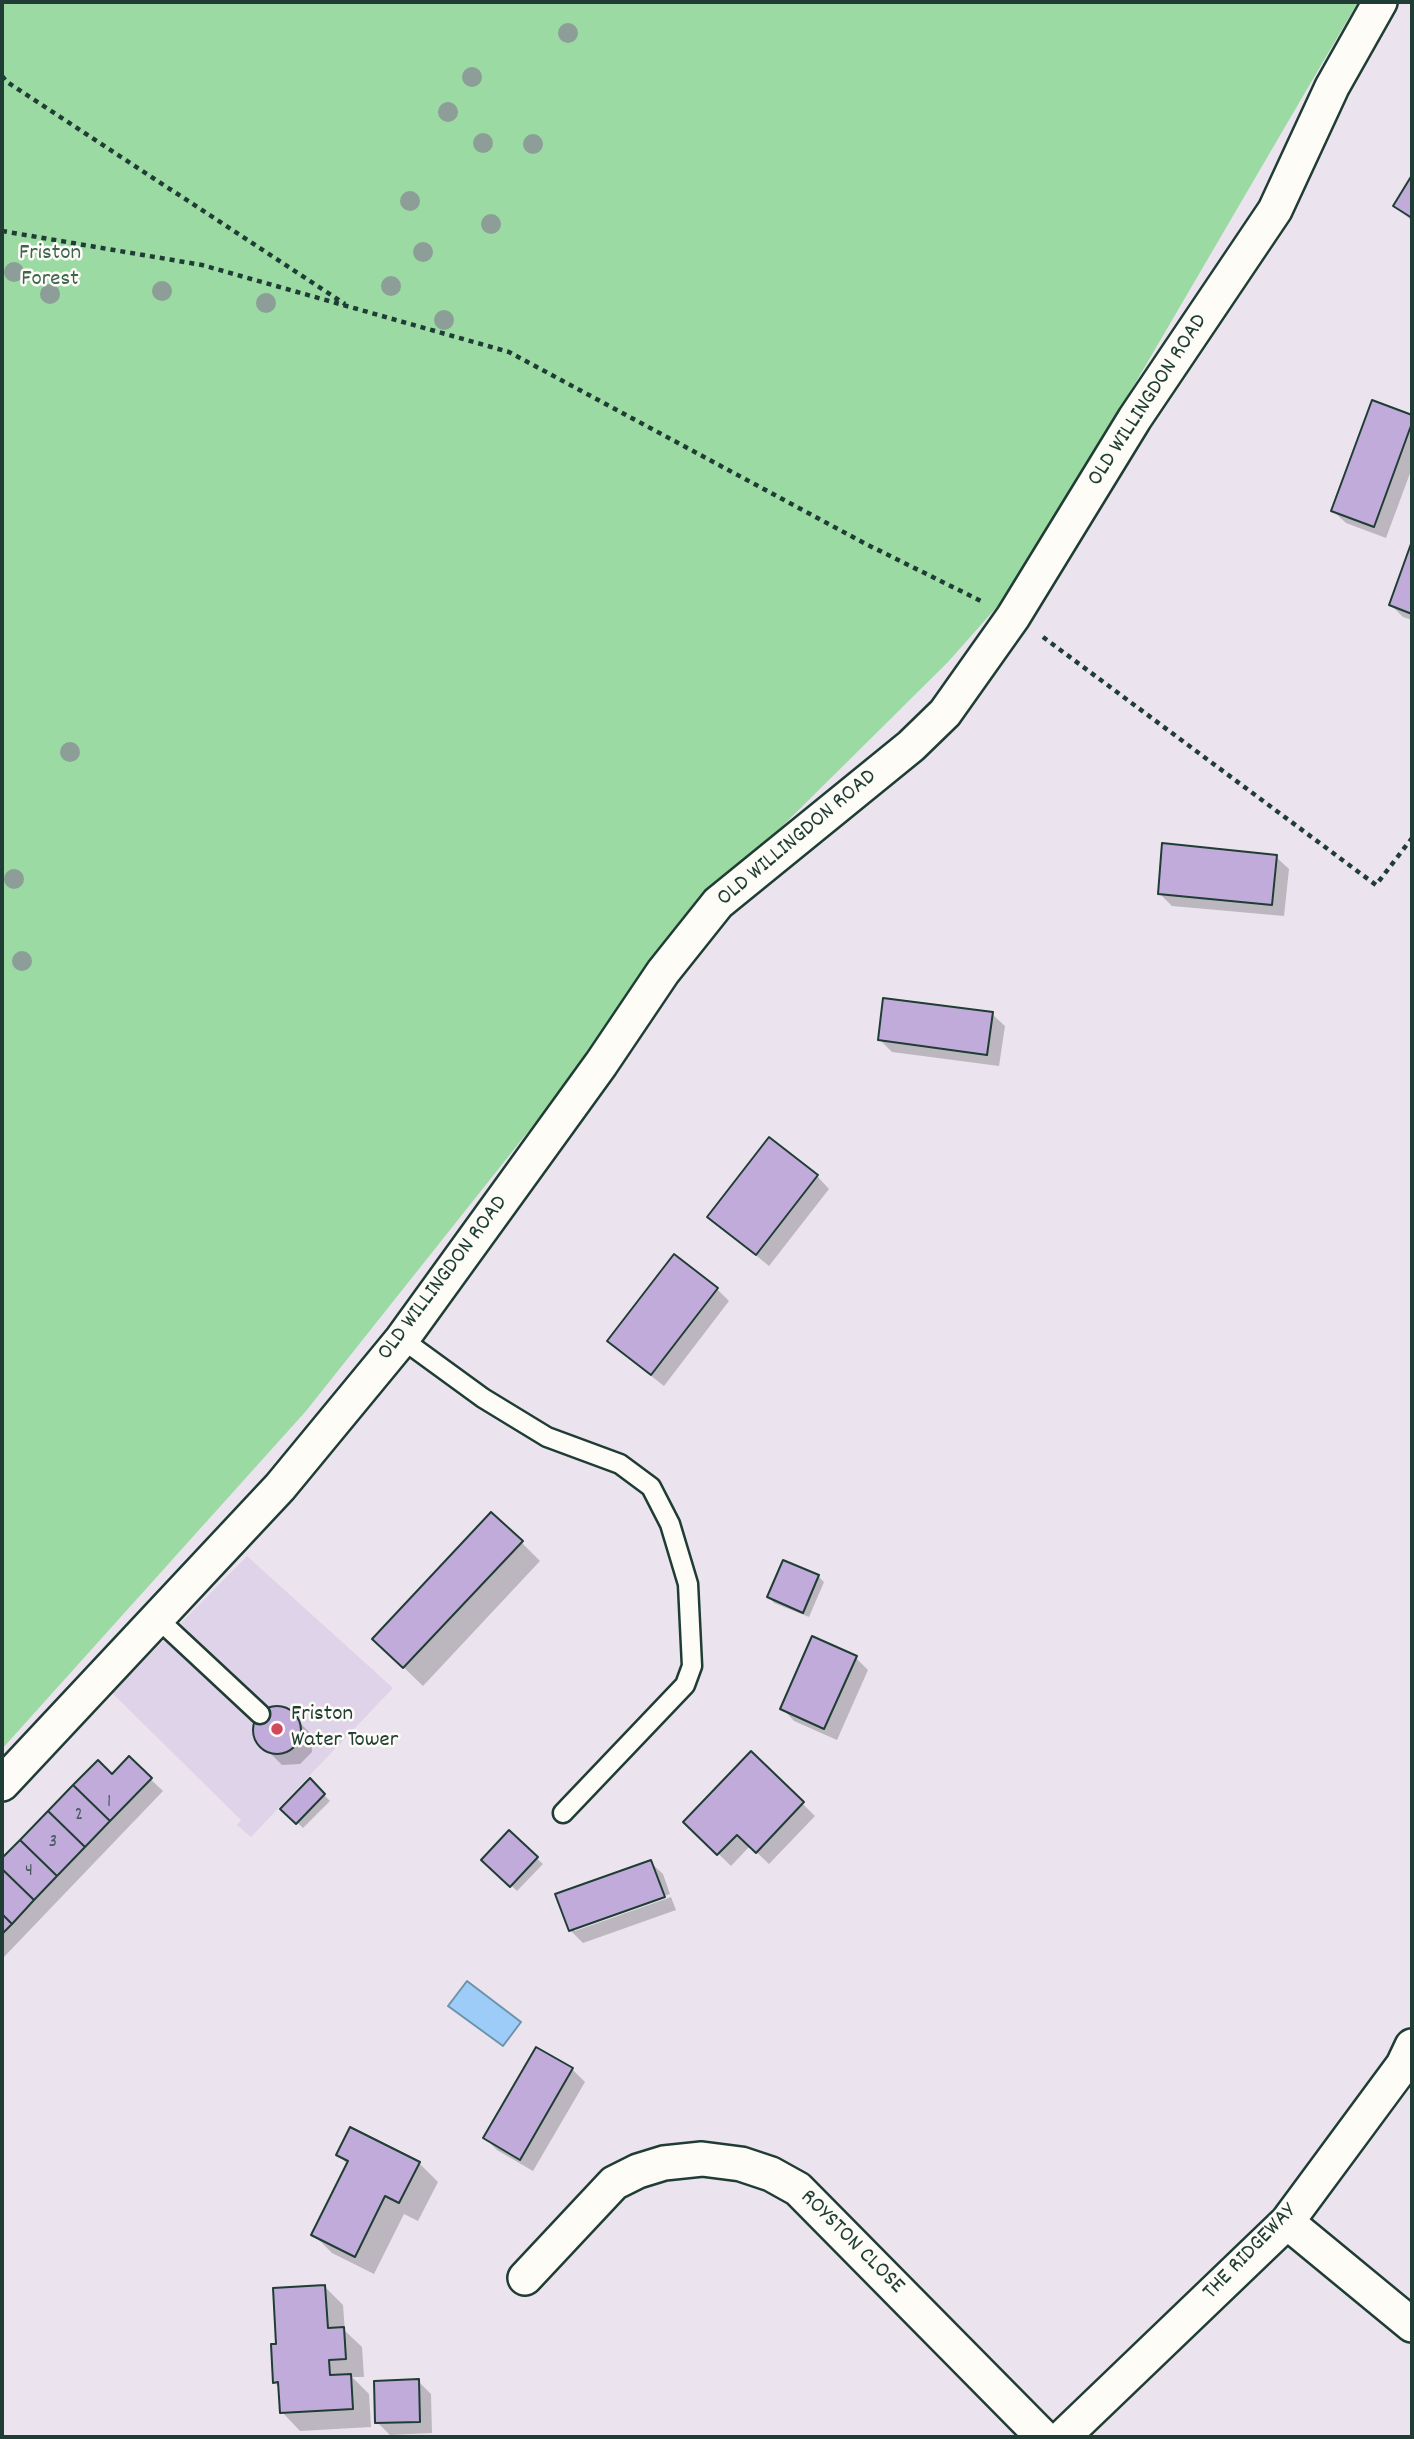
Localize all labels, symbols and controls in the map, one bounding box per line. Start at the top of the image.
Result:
park label: Friston Forest [19,241,81,295]
street label: OLD WILLINGDON ROAD [1083,310,1215,492]
street label: OLD WILLINGDON ROAD [713,764,883,914]
street label: OLD WILLINGDON ROAD [373,1191,515,1367]
place label: Friston Water Tower [291,1702,398,1756]
marker: Friston Water Tower [269,1721,285,1737]
house number: 1 [107,1792,111,1814]
house number: 2 [75,1805,83,1827]
house number: 3 [49,1832,57,1854]
house number: 4 [25,1861,33,1883]
street label: ROYSTON CLOSE [793,2185,909,2301]
street label: THE RIDGEWAY [1198,2199,1304,2307]

